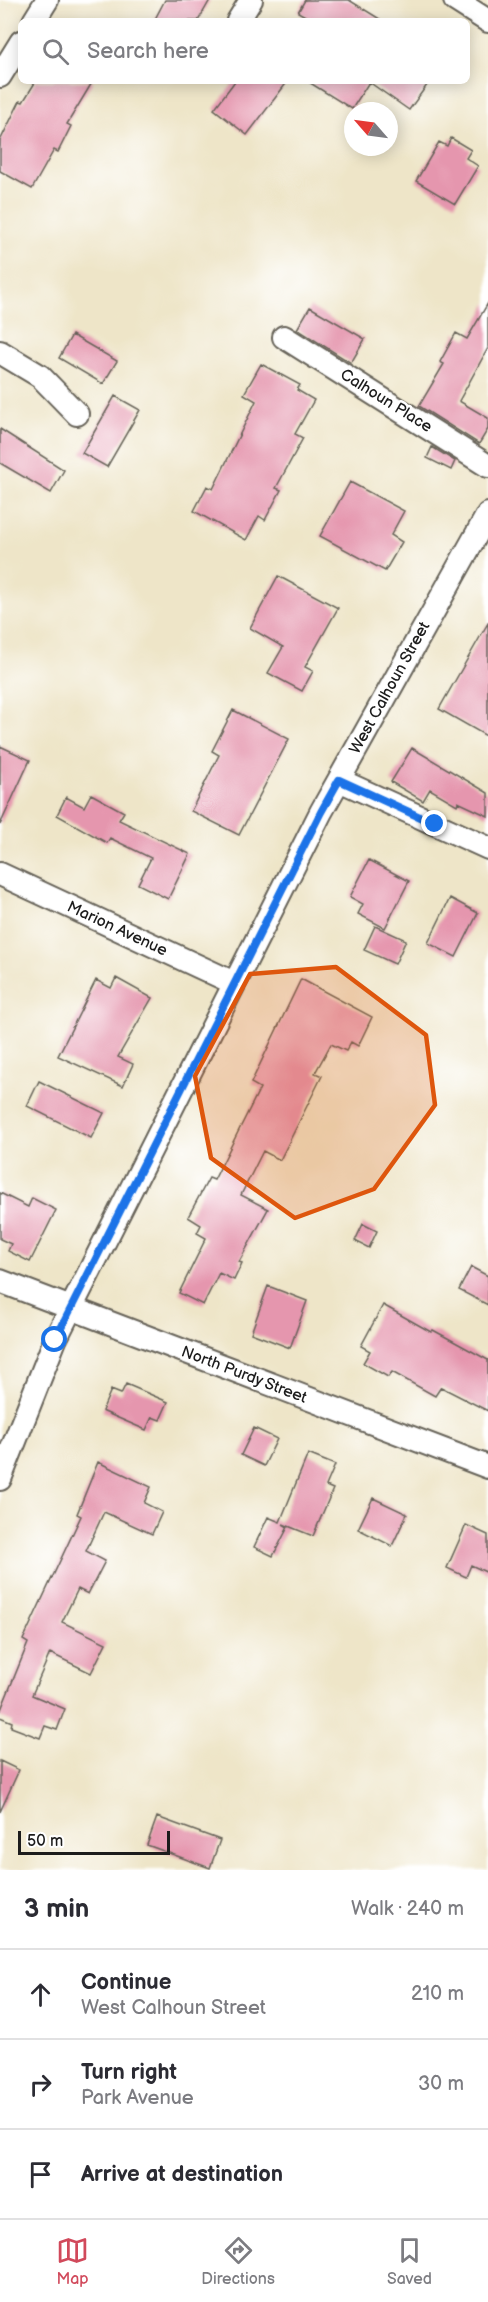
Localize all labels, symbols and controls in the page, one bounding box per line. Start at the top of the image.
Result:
search box [18,18,470,84]
icon: search [39,35,72,68]
text: Search here [87,38,209,65]
north arrow [344,102,398,156]
street label: Calhoun Place [337,365,436,437]
street label: West Calhoun Street [346,619,434,757]
route end [421,810,447,836]
street label: Marion Avenue [64,897,171,961]
route start [41,1326,67,1352]
street label: North Purdy Street [179,1342,310,1408]
scale bar [18,1828,170,1856]
text: 50 m [27,1832,63,1851]
text: 3 min [24,1894,89,1925]
text: Walk · 240 m [351,1897,464,1921]
text: Continue [81,1969,171,1996]
icon: ahead [24,1978,57,2011]
text: 210 m [411,1982,464,2006]
text: West Calhoun Street [81,1996,266,2020]
text: Turn right [81,2059,177,2086]
icon: right [24,2068,57,2101]
text: 30 m [418,2072,464,2096]
text: Park Avenue [81,2086,194,2110]
icon: arrive [24,2158,57,2191]
text: Arrive at destination [81,2161,283,2188]
tab: Map [56,2234,89,2289]
tab: Directions [201,2234,275,2289]
tab: Saved [387,2234,432,2289]

